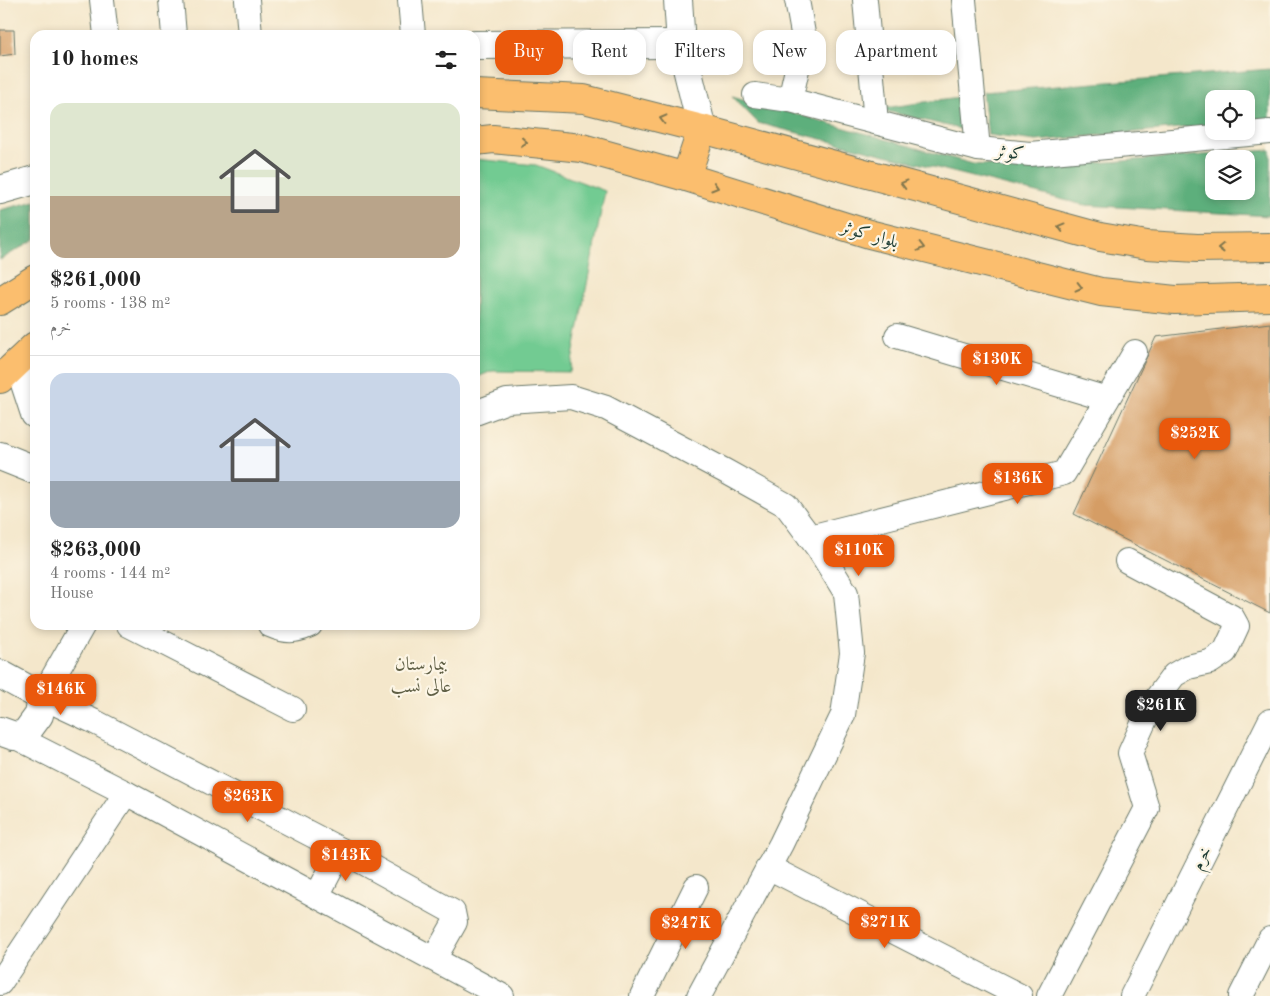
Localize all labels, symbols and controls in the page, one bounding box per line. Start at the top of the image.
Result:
chip: Buy [495,30,563,75]
chip: Rent [573,30,646,75]
chip: Filters [656,30,743,75]
chip: New [753,30,826,75]
chip: Apartment [836,30,956,75]
icon: filters [432,46,460,74]
text: 10 homes [50,49,138,70]
map controls [1205,90,1255,200]
button: locate [1205,90,1255,140]
one-way arrow [658,114,667,125]
icon: home [210,136,300,226]
one-way arrow [520,137,528,148]
street label: کوثر [993,143,1025,164]
button: layers [1205,150,1255,200]
one-way arrow [900,179,909,190]
one-way arrow [711,181,719,191]
street label: بلوار کوثر [837,218,900,253]
one-way arrow [1057,222,1065,232]
one-way arrow [917,242,925,252]
one-way arrow [1217,243,1225,253]
text: $261,000 [50,270,141,291]
one-way arrow [1075,281,1084,292]
text: 5 rooms · 138 m² [50,296,170,312]
text: خرم [50,320,71,336]
pin: $130K [962,344,1032,386]
text: $130K [972,352,1022,368]
icon: home [210,405,300,495]
pin: $252K [1160,418,1230,460]
text: $252K [1170,426,1220,442]
pin: $136K [983,462,1053,505]
text: $136K [993,471,1043,487]
pin: $110K [824,534,894,577]
text: $263,000 [50,540,141,561]
text: $110K [834,543,884,559]
text: 4 rooms · 144 m² [50,566,170,582]
text: House [50,586,93,602]
district label: بیمارستان عالی نسب [390,656,452,698]
pin: $146K [26,674,96,716]
text: $146K [36,682,86,698]
pin: $261K [1126,690,1196,732]
text: $261K [1136,698,1186,714]
pin: $263K [213,780,283,823]
text: $263K [223,789,273,805]
pin: $143K [311,840,381,882]
street label: خرم [1188,844,1221,876]
text: $143K [321,848,371,864]
pin: $271K [850,906,920,949]
pin: $247K [651,908,721,950]
text: $271K [860,915,910,931]
text: $247K [661,916,711,932]

